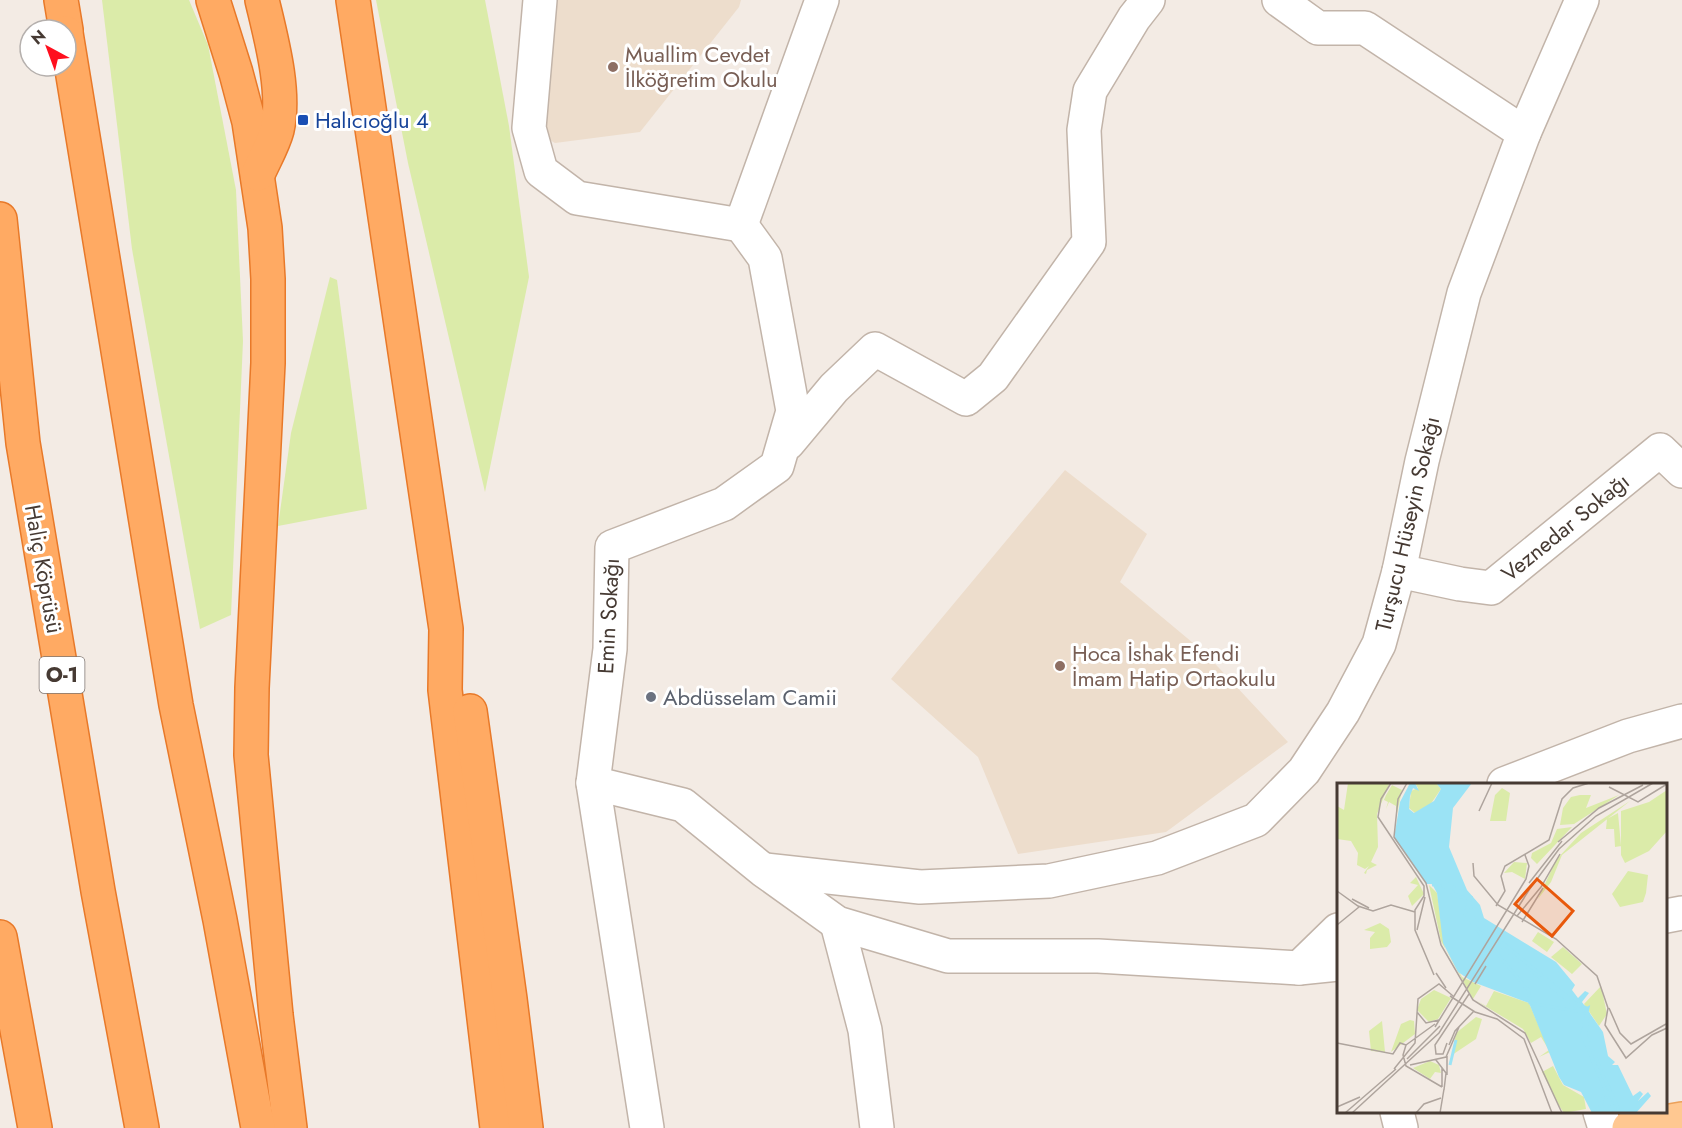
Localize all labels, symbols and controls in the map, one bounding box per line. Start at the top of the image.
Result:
north arrow [18,18,78,78]
text: N [26,24,51,50]
place label: Muallim Cevdet İlköğretim Okulu [625,38,778,95]
marker: Muallim Cevdet İlköğretim Okulu [606,60,620,74]
place label: Halıcıoğlu 4 [315,104,429,136]
marker: Halıcıoğlu 4 [296,113,310,127]
street label: Turşucu Hüseyin Sokağı [1367,413,1447,635]
street label: Veznedar Sokağı [1494,465,1636,589]
street label: Haliç Köprüsü [17,502,71,636]
street label: Emin Sokağı [589,557,627,675]
place label: Hoca İshak Efendi İmam Hatip Ortaokulu [1072,637,1276,694]
road number: O-1 [40,657,84,693]
marker: Hoca İshak Efendi İmam Hatip Ortaokulu [1053,659,1067,673]
place label: Abdüsselam Camii [663,681,837,713]
marker: Abdüsselam Camii [644,690,658,704]
inset map [1337,783,1667,1113]

